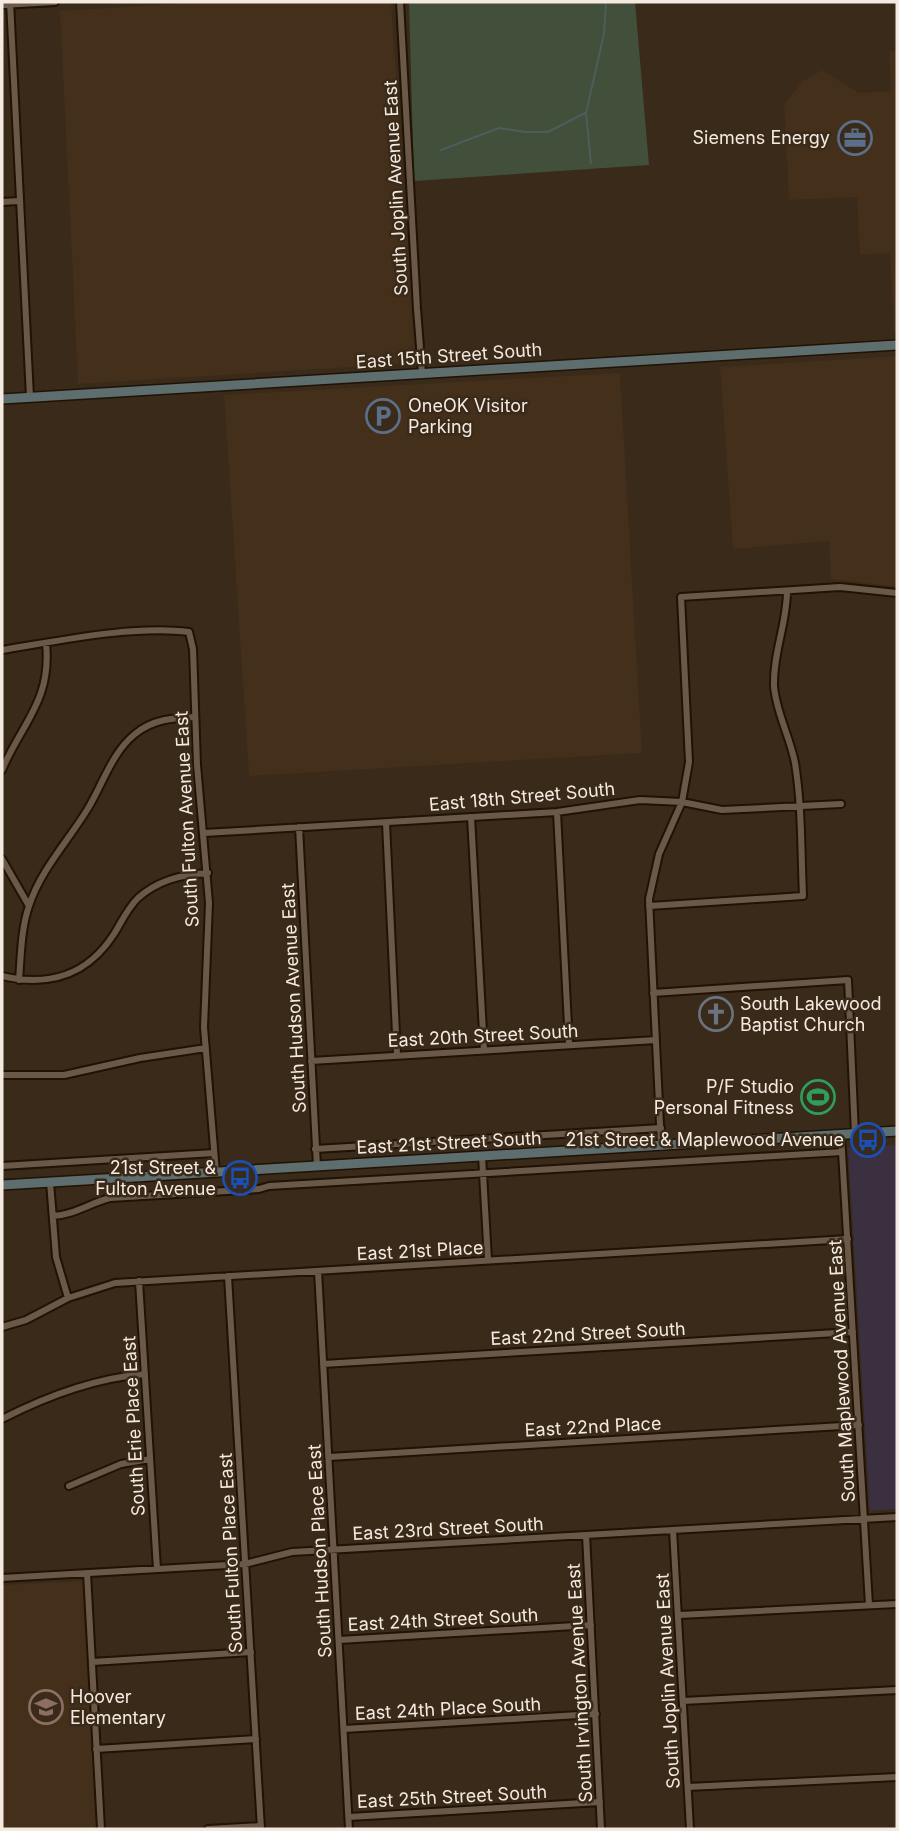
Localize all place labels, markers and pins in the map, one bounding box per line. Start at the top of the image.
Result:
office icon: Siemens Energy [836,119,874,157]
place label: Siemens Energy [693,127,830,148]
place label: OneOK Visitor Parking [408,395,528,437]
parking icon: OneOK Visitor Parking [364,397,402,435]
place label: South Lakewood Baptist Church [740,993,882,1035]
church icon: South Lakewood Baptist Church [697,995,735,1033]
place label: P/F Studio Personal Fitness [654,1076,794,1118]
sports icon: P/F Studio Personal Fitness [799,1078,837,1116]
bus stop icon: 21st Street & Maplewood Avenue [849,1121,887,1159]
place label: 21st Street & Maplewood Avenue [566,1129,844,1150]
place label: 21st Street & Fulton Avenue [95,1157,216,1199]
bus stop icon: 21st Street & Fulton Avenue [221,1159,259,1197]
place label: Hoover Elementary [70,1686,166,1728]
school or university icon: Hoover Elementary [27,1688,65,1726]

